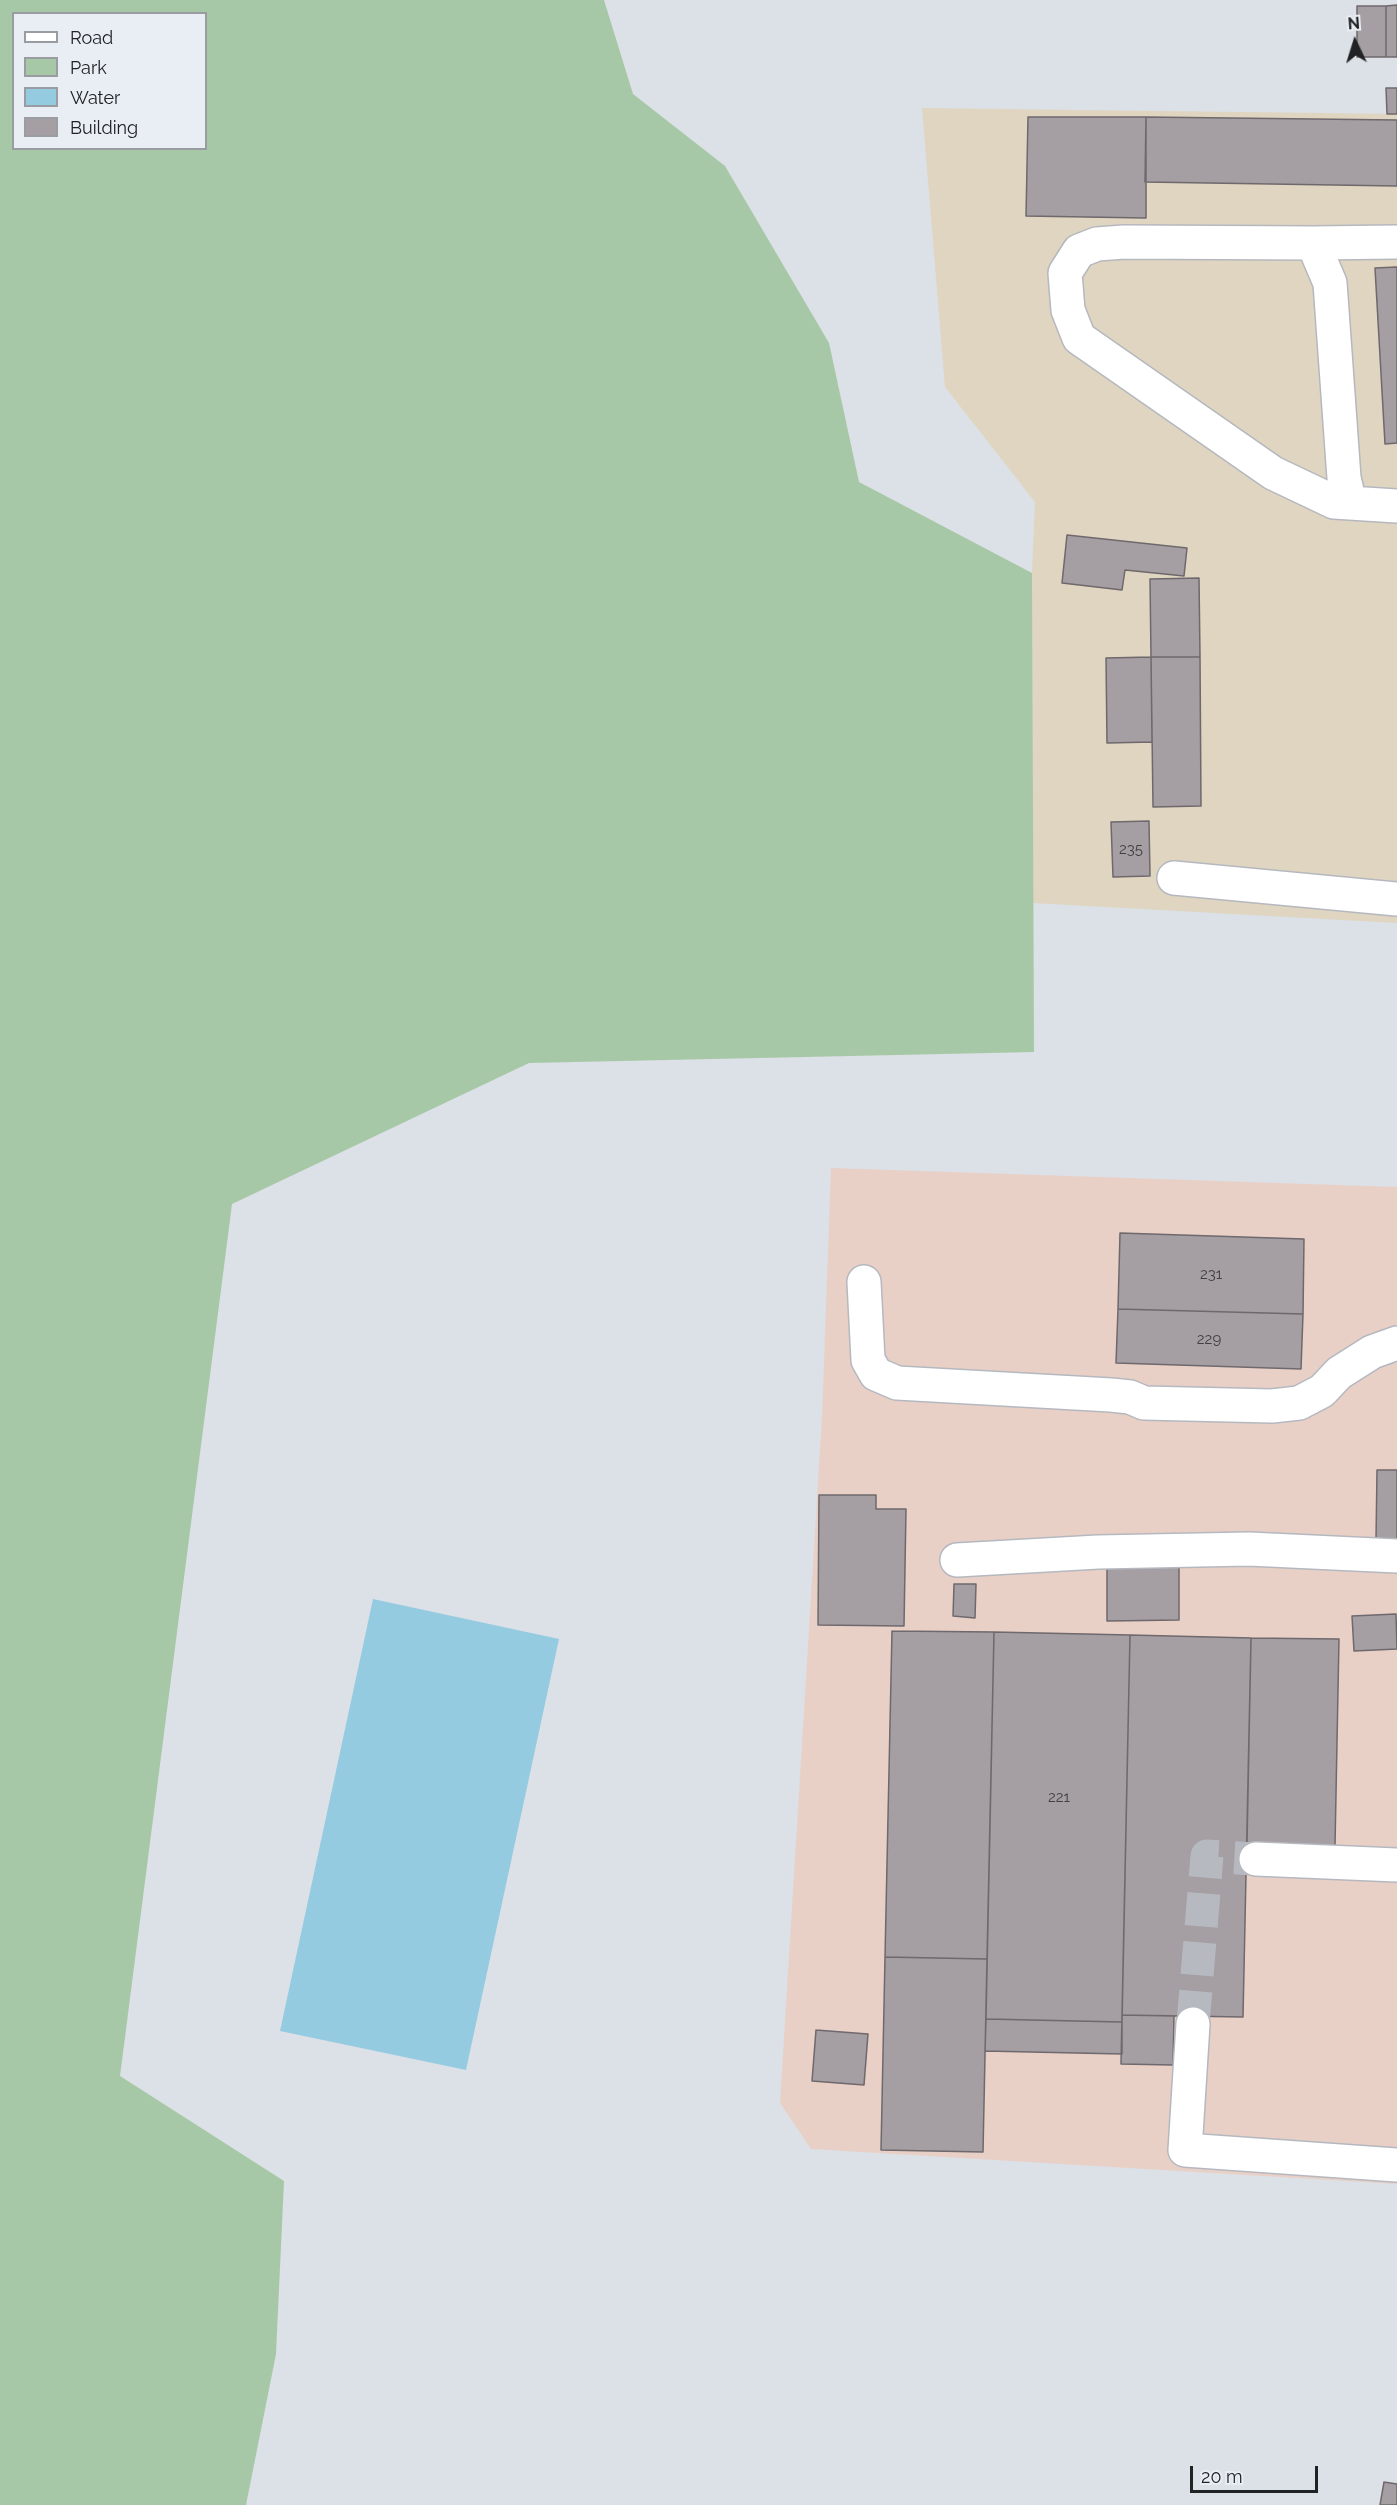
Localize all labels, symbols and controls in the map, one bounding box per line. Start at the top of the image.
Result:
legend [12,12,207,150]
north arrow [1325,12,1385,72]
text: N [1347,14,1360,33]
text: Road [70,27,113,48]
text: Park [70,57,107,78]
text: Water [70,87,120,108]
text: Building [70,117,138,138]
house number: 235 [1119,840,1143,858]
house number: 231 [1200,1265,1222,1283]
house number: 229 [1197,1330,1221,1348]
house number: 221 [1048,1788,1070,1806]
scale bar [1193,2454,1320,2492]
text: 20 m [1201,2466,1243,2487]

